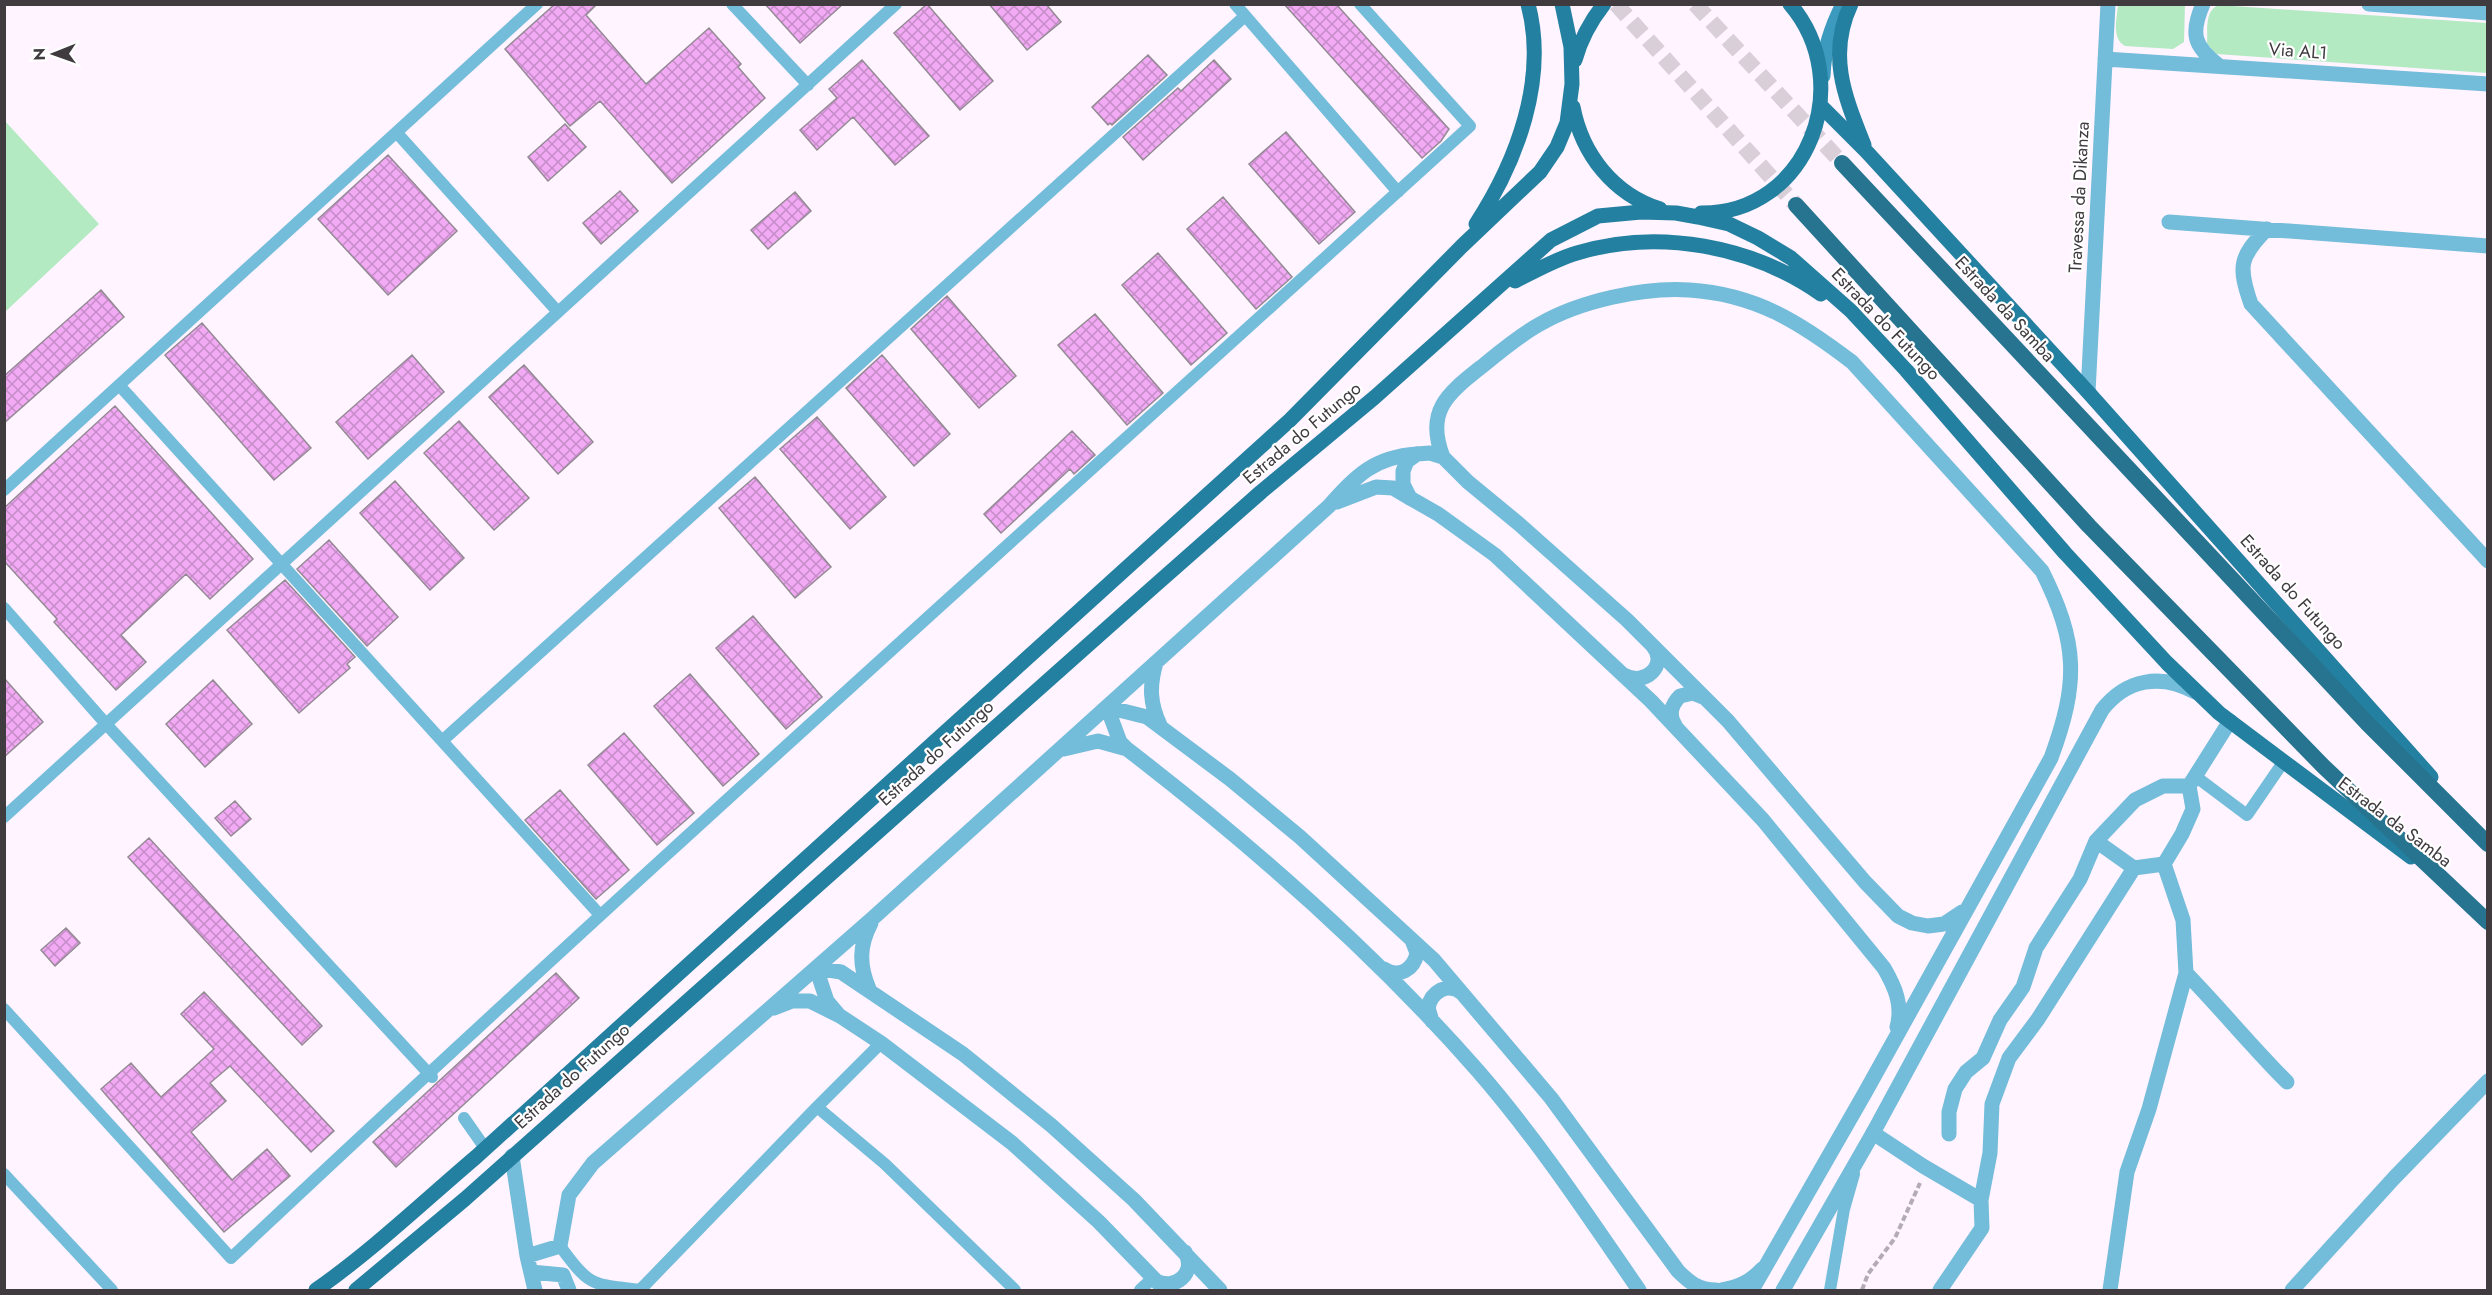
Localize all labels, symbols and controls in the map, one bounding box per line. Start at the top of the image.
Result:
north arrow [24,24,84,84]
street label: Via AL1 [2268,36,2328,66]
text: N [28,48,51,61]
street label: Travessa da Dikanza [2062,121,2096,273]
street label: Estrada da Samba [1949,250,2061,368]
street label: Estrada do Futungo [1825,262,1947,386]
street label: Estrada do Futungo [1237,376,1367,490]
street label: Estrada do Futungo [2234,528,2352,656]
street label: Estrada do Futungo [872,694,1000,812]
street label: Estrada da Samba [2333,771,2457,873]
street label: Estrada do Futungo [508,1017,636,1135]

